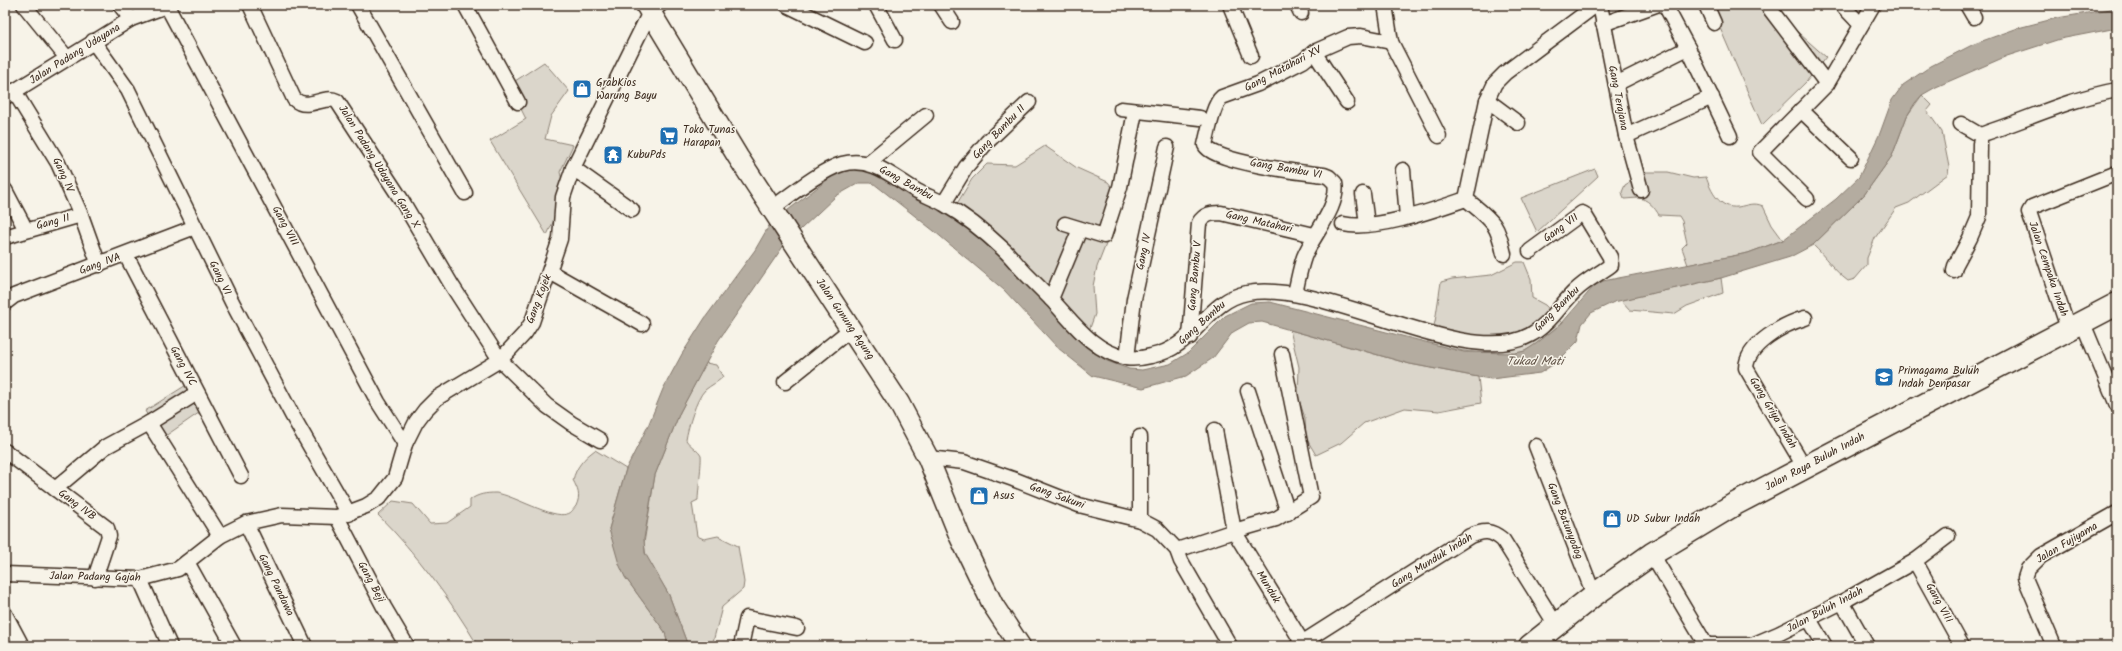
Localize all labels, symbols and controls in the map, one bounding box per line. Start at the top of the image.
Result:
street label: Jalan Padang Udayana [26,19,124,89]
street label: Gang Matahari XV [1241,41,1326,97]
street label: Gang Terajana [1603,64,1633,132]
place label: GrabKios Warung Bayu [596,74,658,105]
shop icon: GrabKios Warung Bayu [571,78,593,100]
street label: Gang Bambu II [968,100,1030,164]
street label: Jalan Padang Udayana Gang X [333,102,425,232]
place label: Toko Tunas Harapan [683,121,736,152]
supermarket icon: Toko Tunas Harapan [658,125,680,147]
temple icon: KubuPds [602,144,624,166]
place label: KubuPds [627,146,666,164]
street label: Gang Bambu VI [1248,154,1324,184]
street label: Gang IV [47,155,79,196]
street label: Gang Bambu [876,161,937,206]
street label: Gang VIII [267,203,303,249]
street label: Gang Matahari [1224,206,1294,238]
street label: Gang II [34,209,72,235]
street label: Gang VII [1540,209,1582,247]
street label: Jalan Cempaka Indah [2023,219,2073,319]
street label: Gang IV [1131,231,1157,272]
street label: Gang Bambu V [1183,239,1207,311]
street label: Gang IVA [77,248,124,280]
street label: Gang VI [204,258,236,298]
street label: Gang Kojek [521,271,557,326]
street label: Jalan Gunung Agung [811,274,879,364]
street label: Gang Bambu [1530,281,1585,336]
street label: Gang Bambu [1174,296,1231,350]
street label: Gang IVC [165,343,201,390]
water label: Tukad Mati [1507,352,1567,371]
place label: Primagama Buluh Indah Denpasar [1898,362,1979,393]
school or university icon: Primagama Buluh Indah Denpasar [1873,366,1895,388]
street label: Gang Griya Indah [1744,374,1802,452]
street label: Jalan Raya Buluh Indah [1762,428,1868,496]
street label: Gang Sakuni [1027,478,1087,514]
street label: Gang Batunyodog [1542,480,1588,562]
street label: Gang IVB [54,485,100,525]
shop icon: Asus [968,485,990,507]
place label: Asus [993,487,1015,505]
shop icon: UD Subur Indah [1601,508,1623,530]
place label: UD Subur Indah [1626,510,1700,528]
street label: Jalan Fujiyama [2033,517,2101,569]
street label: Gang Munduk Indah [1388,529,1476,593]
street label: Gang Pandawa [253,551,299,619]
street label: Gang Beji [353,558,390,606]
street label: Jalan Padang Gajah [49,567,141,587]
street label: Munduk [1251,567,1286,608]
street label: Gang VIII [1921,580,1957,626]
street label: Jalan Buluh Indah [1783,582,1867,638]

